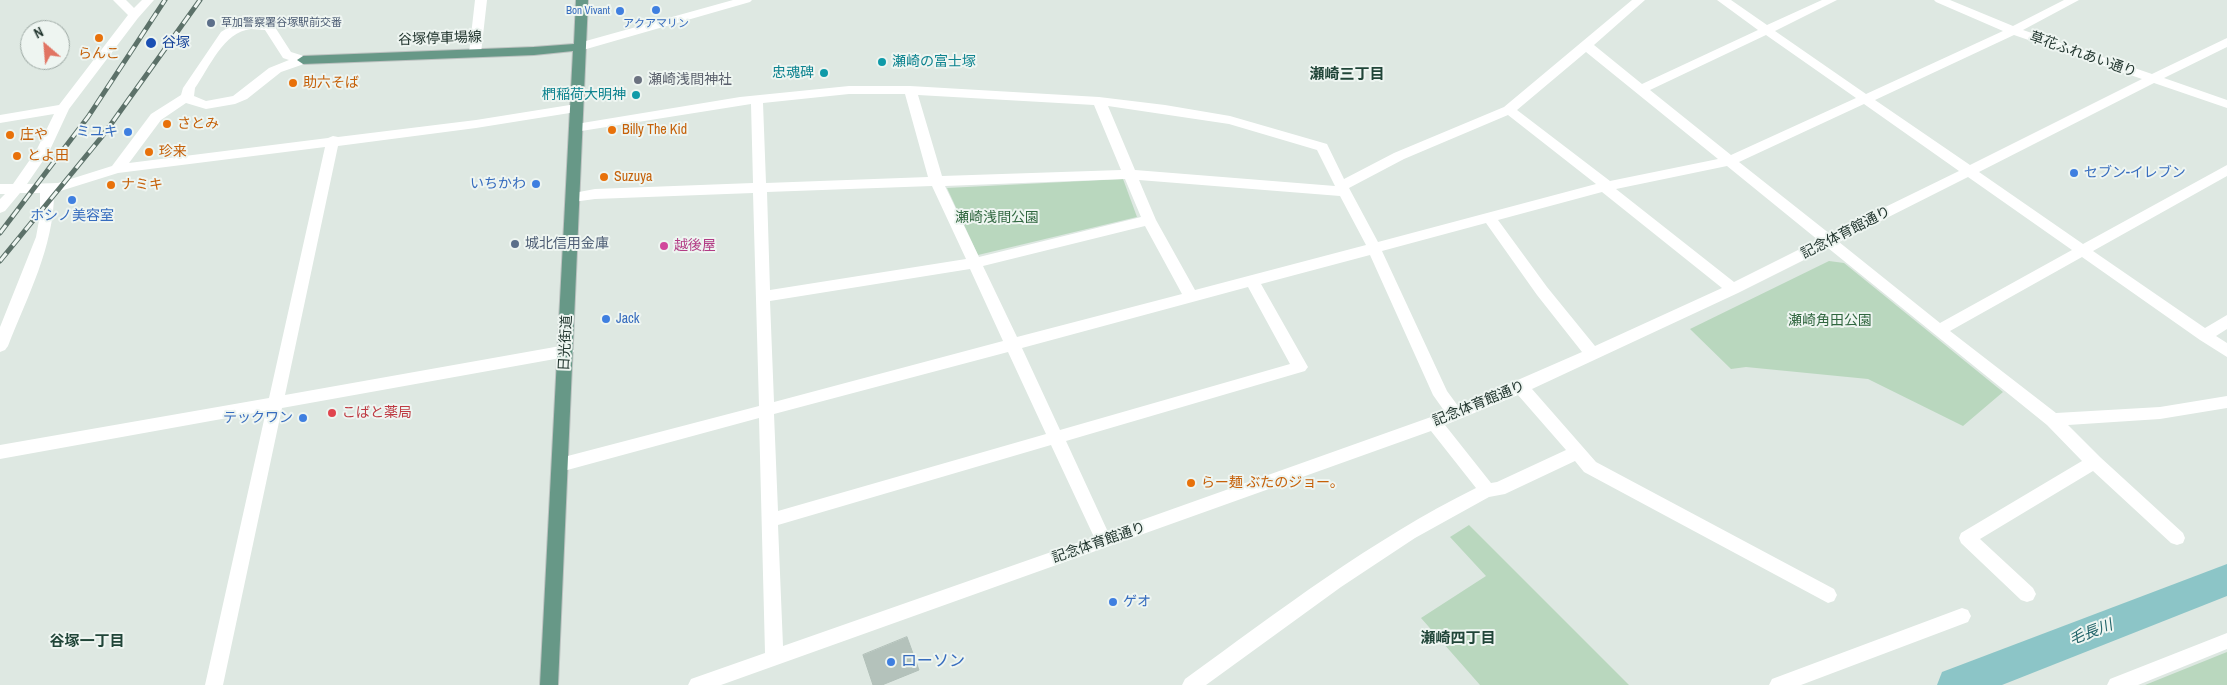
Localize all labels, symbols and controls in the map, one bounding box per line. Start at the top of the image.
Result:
place label: Bon Vivant [566,4,610,18]
marker: アクアマリン [650,4,662,16]
marker: Bon Vivant [614,5,626,17]
place label: 草加警察署谷塚駅前交番 [221,16,342,30]
marker: 草加警察署谷塚駅前交番 [205,17,217,29]
place label: アクアマリン [623,17,689,31]
north arrow [20,20,70,70]
text: N [31,23,46,42]
street label: 谷塚停車場線 [398,29,482,49]
street label: 草花ふれあい通り [2027,29,2139,81]
marker: らんこ [93,32,105,44]
place label: 谷塚 [162,35,190,51]
marker: 谷塚 [144,36,158,50]
place label: らんこ [78,46,120,62]
place label: 瀬崎の富士塚 [892,54,976,70]
marker: 瀬崎の富士塚 [876,56,888,68]
place label: 忠魂碑 [772,65,814,81]
district label: 瀬崎三丁目 [1310,66,1384,84]
marker: 忠魂碑 [818,67,830,79]
place label: 瀬崎浅間神社 [648,72,732,88]
marker: 瀬崎浅間神社 [632,74,644,86]
place label: 助六そば [303,75,359,91]
marker: 助六そば [287,77,299,89]
place label: 椚稲荷大明神 [542,87,626,103]
marker: 椚稲荷大明神 [630,89,642,101]
place label: さとみ [177,116,219,132]
marker: さとみ [161,118,173,130]
place label: Billy The Kid [622,122,687,138]
place label: ミユキ [76,124,118,140]
marker: Billy The Kid [606,124,618,136]
marker: ミユキ [122,126,134,138]
place label: 庄や [20,127,48,143]
marker: 庄や [4,129,16,141]
place label: 珍来 [159,144,187,160]
marker: 珍来 [143,146,155,158]
place label: とよ田 [27,148,69,164]
marker: とよ田 [11,150,23,162]
place label: セブン-イレブン [2084,165,2186,181]
marker: セブン-イレブン [2068,167,2080,179]
place label: Suzuya [614,169,652,185]
marker: Suzuya [598,171,610,183]
place label: いちかわ [470,176,526,192]
place label: ナミキ [121,177,163,193]
marker: いちかわ [530,178,542,190]
marker: ナミキ [105,179,117,191]
marker: ホシノ美容室 [66,194,78,206]
street label: 記念体育館通り [1799,203,1893,263]
place label: ホシノ美容室 [30,208,114,224]
park label: 瀬崎浅間公園 [955,210,1039,226]
place label: 城北信用金庫 [525,236,609,252]
marker: 城北信用金庫 [509,238,521,250]
place label: 越後屋 [674,238,716,254]
marker: 越後屋 [658,240,670,252]
place label: Jack [616,311,640,327]
marker: Jack [600,313,612,325]
park label: 瀬崎角田公園 [1788,313,1872,329]
street label: 日光街道 [556,315,576,371]
street label: 記念体育館通り [1430,378,1528,430]
place label: こばと薬局 [342,405,412,421]
marker: こばと薬局 [326,407,338,419]
place label: テックワン [223,410,293,426]
marker: テックワン [297,412,309,424]
place label: らー麺 ぶたのジョー。 [1201,475,1344,491]
marker: らー麺 ぶたのジョー。 [1185,477,1197,489]
street label: 記念体育館通り [1050,519,1148,567]
place label: ゲオ [1123,594,1151,610]
marker: ゲオ [1107,596,1119,608]
water label: 毛長川 [2067,617,2115,649]
district label: 瀬崎四丁目 [1421,630,1495,648]
district label: 谷塚一丁目 [50,633,124,651]
place label: ローソン [901,652,965,672]
marker: ローソン [885,656,897,668]

